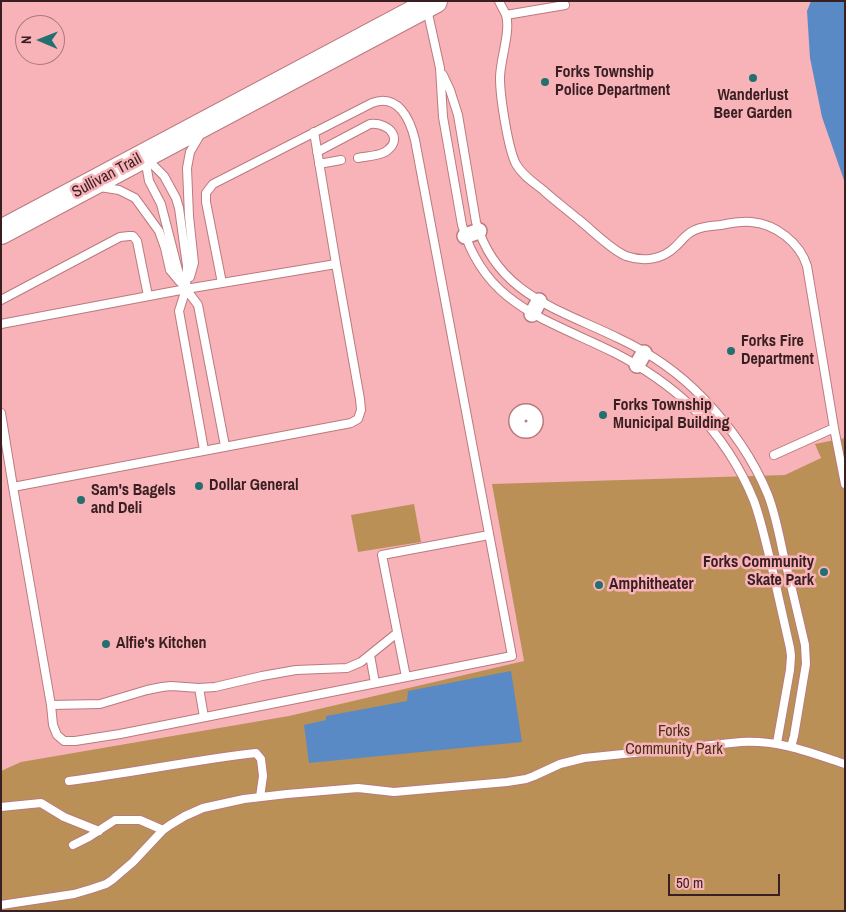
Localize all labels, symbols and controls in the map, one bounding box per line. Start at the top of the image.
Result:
north arrow [15,15,65,65]
text: N [17,35,35,44]
place label: Forks Township Police Department [555,63,670,101]
marker: Wanderlust Beer Garden [747,72,759,84]
marker: Forks Township Police Department [539,76,551,88]
place label: Wanderlust Beer Garden [714,86,792,124]
street label: Sullivan Trail [69,150,145,202]
place label: Forks Fire Department [741,332,814,370]
marker: Forks Fire Department [725,345,737,357]
place label: Forks Township Municipal Building [613,396,730,434]
marker: Forks Township Municipal Building [597,409,609,421]
place label: Dollar General [209,476,299,496]
marker: Dollar General [193,480,205,492]
place label: Sam's Bagels and Deli [91,481,176,519]
marker: Sam's Bagels and Deli [75,494,87,506]
place label: Forks Community Skate Park [703,553,814,591]
marker: Forks Community Skate Park [818,566,830,578]
place label: Amphitheater [609,575,694,595]
marker: Amphitheater [593,579,605,591]
place label: Alfie's Kitchen [116,634,207,654]
marker: Alfie's Kitchen [100,638,112,650]
park label: Forks Community Park [625,722,723,760]
scale bar [671,864,784,896]
text: 50 m [676,872,703,893]

